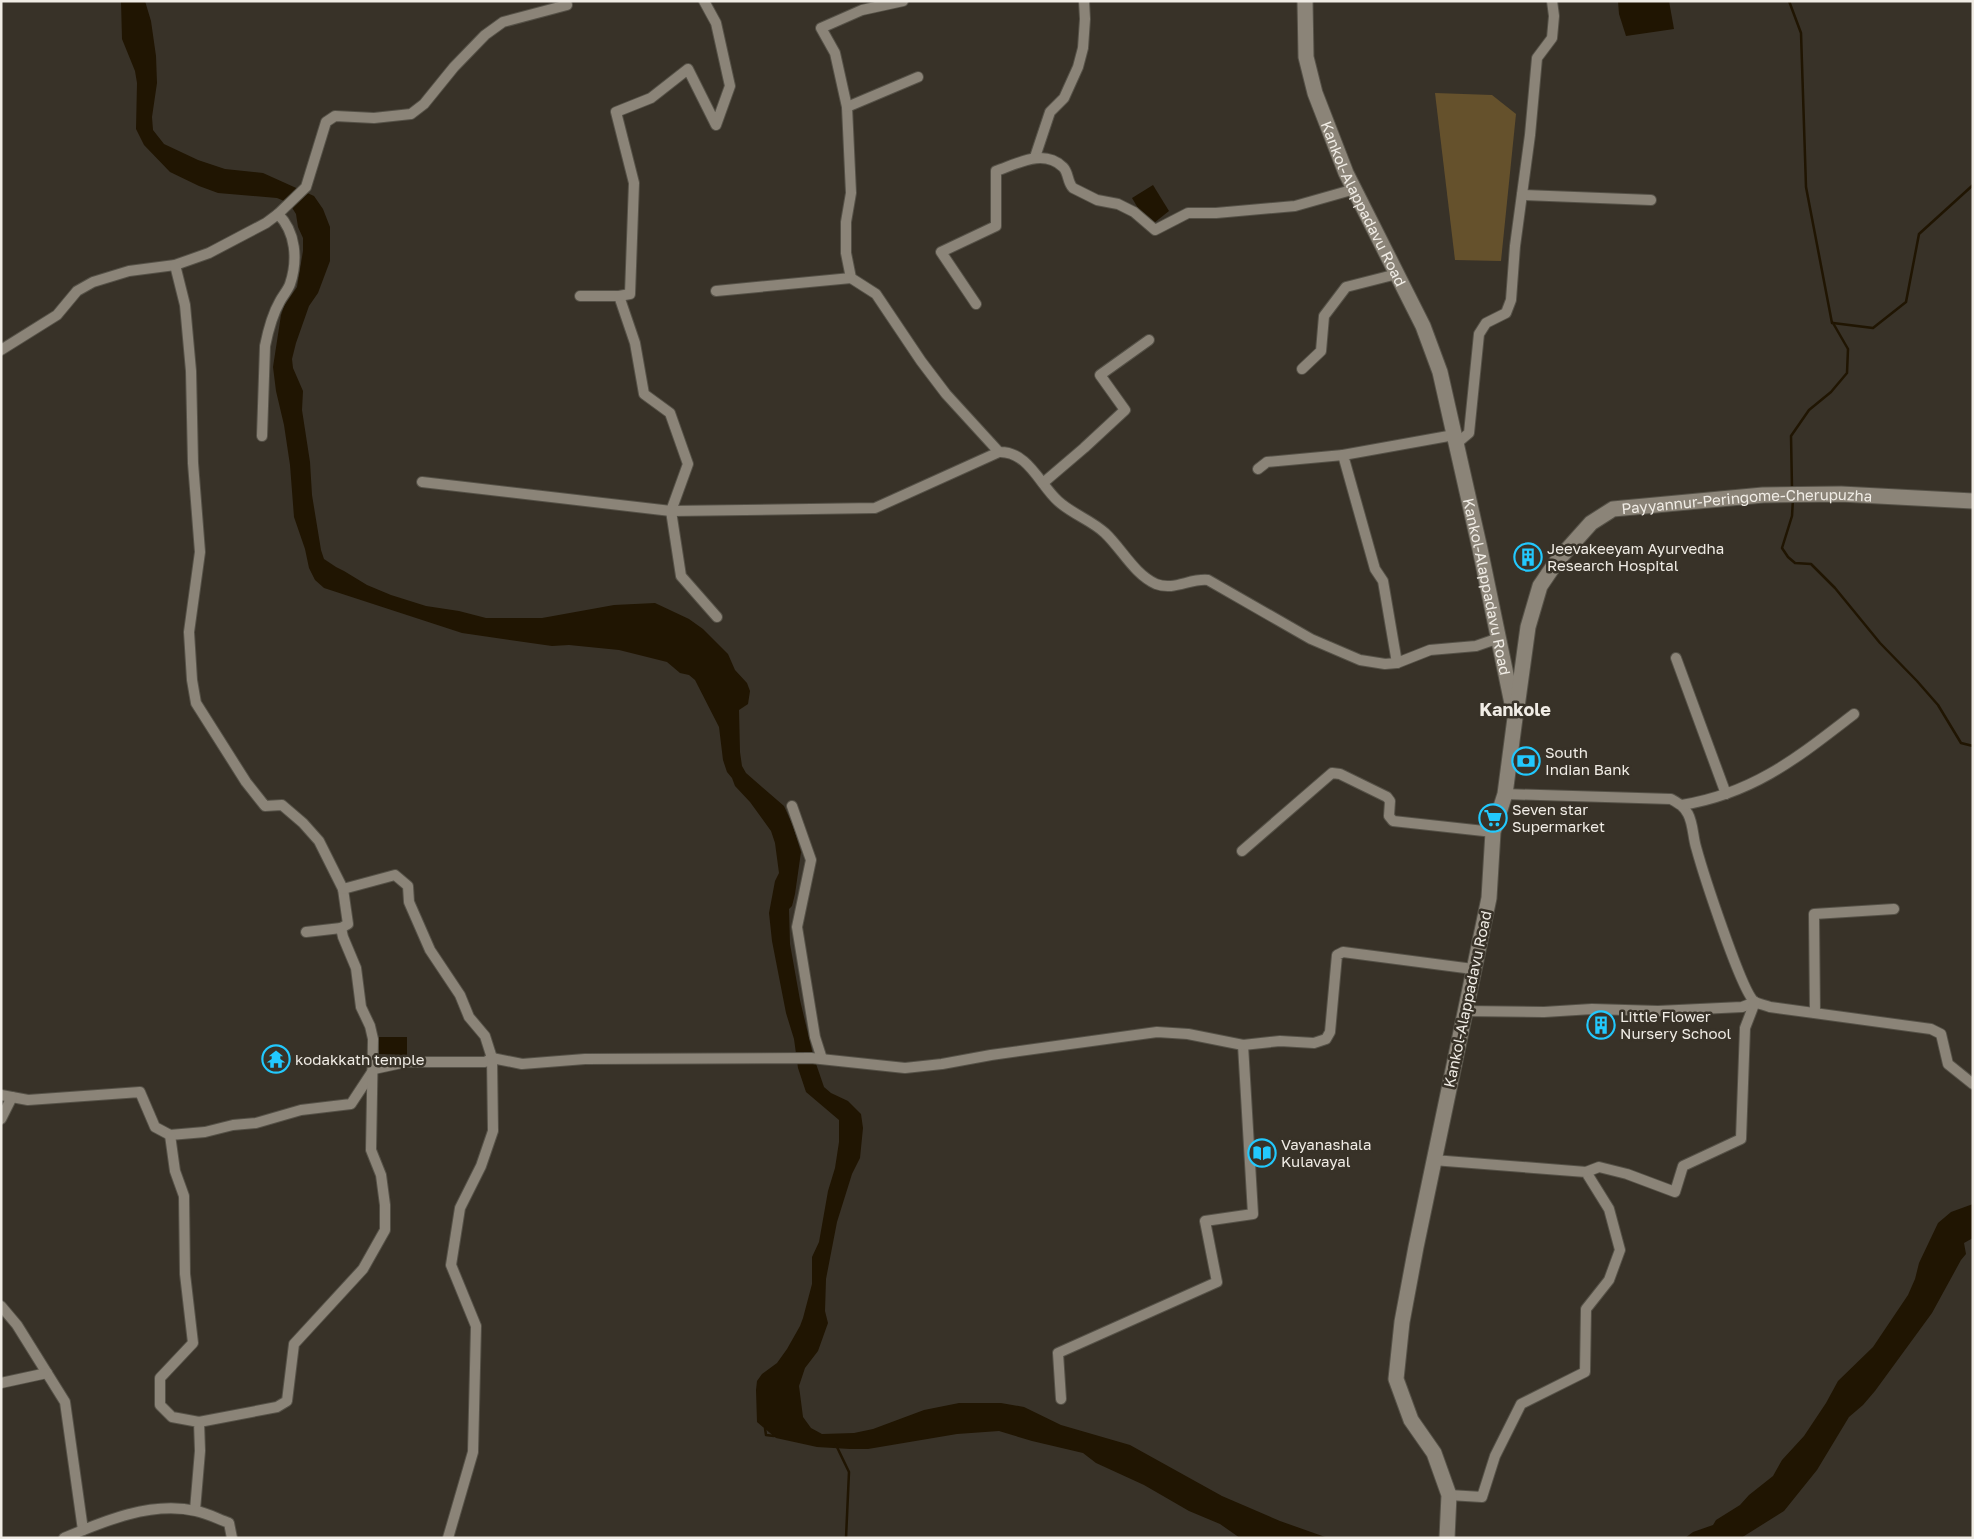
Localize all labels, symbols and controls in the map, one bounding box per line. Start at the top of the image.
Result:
street label: Kankol-Alappadavu Road [1318,118,1410,289]
street label: Payyannur-Peringome-Cherupuzha [1621,485,1873,517]
street label: Kankol-Alappadavu Road [1460,496,1515,677]
place label: Jeevakeeyam Ayurvedha Research Hospital [1547,539,1724,574]
building icon: Jeevakeeyam Ayurvedha Research Hospital [1513,542,1543,572]
district label: Kankole [1479,698,1551,720]
place label: South Indian Bank [1545,743,1630,778]
bank icon: South Indian Bank [1511,746,1541,776]
place label: Seven star Supermarket [1512,800,1605,835]
supermarket icon: Seven star Supermarket [1478,803,1508,833]
street label: Kankol-Alappadavu Road [1439,909,1495,1089]
place label: Little Flower Nursery School [1620,1007,1731,1042]
building icon: Little Flower Nursery School [1586,1010,1616,1040]
temple icon: kodakkath temple [261,1044,291,1074]
place label: kodakkath temple [295,1050,425,1068]
place label: Vayanashala Kulavayal [1281,1135,1371,1170]
library icon: Vayanashala Kulavayal [1247,1138,1277,1168]

